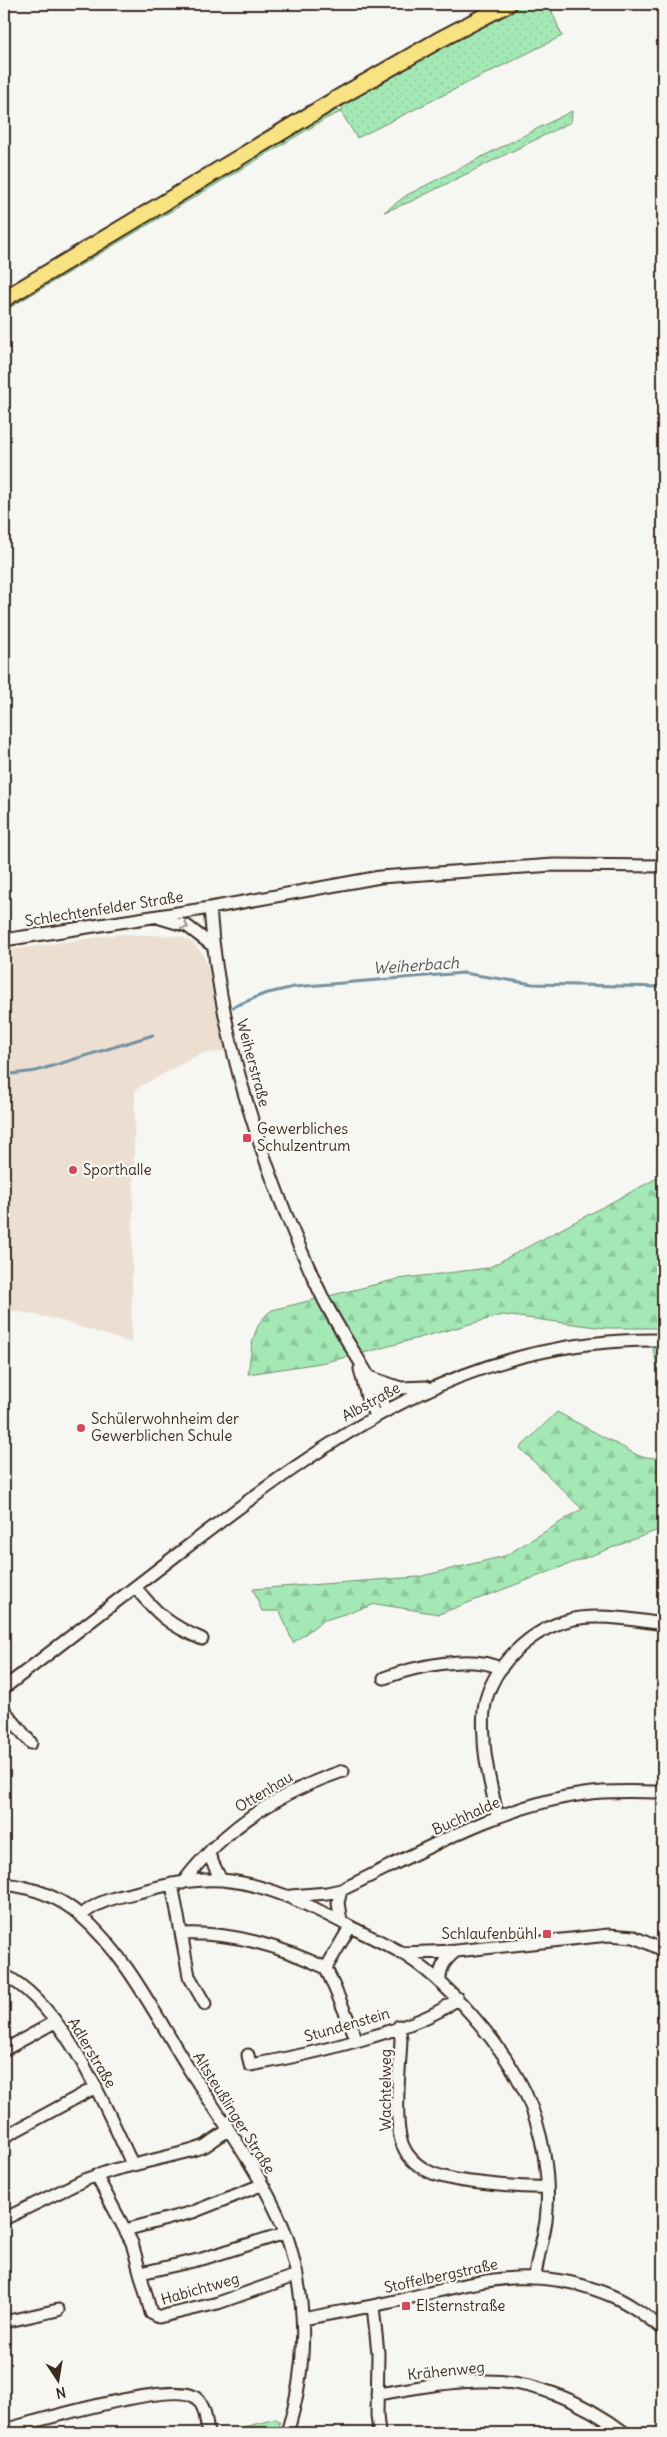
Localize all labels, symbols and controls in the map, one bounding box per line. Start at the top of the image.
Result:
street label: Schlechtenfelder Straße [23,887,185,930]
one-way arrow [179,920,188,930]
water label: Weiherbach [373,952,460,978]
street label: Weiherstraße [233,1017,274,1109]
place label: Gewerbliches Schulzentrum [257,1119,350,1155]
marker: Gewerbliches Schulzentrum [241,1132,253,1144]
place label: Sporthalle [83,1160,152,1179]
marker: Sporthalle [67,1164,79,1176]
street label: Albstraße [338,1378,403,1425]
place label: Schülerwohnheim der Gewerblichen Schule [91,1409,239,1445]
marker: Schülerwohnheim der Gewerblichen Schule [75,1422,87,1434]
street label: Ottenhau [231,1767,296,1816]
street label: Buchhalde [429,1792,503,1839]
place label: Schlaufenbühl [441,1924,537,1943]
marker: Schlaufenbühl [541,1928,553,1940]
street label: Stundenstein [302,2003,392,2046]
street label: Adlerstraße [64,2014,121,2091]
street label: Altsteußlinger Straße [189,2048,280,2177]
street label: Wachtelweg [376,2049,395,2131]
street label: Stoffelbergstraße [382,2254,499,2297]
street label: Habichtweg [159,2268,241,2309]
place label: Elsternstraße [416,2296,505,2315]
marker: Elsternstraße [400,2300,412,2312]
north arrow [32,2354,82,2404]
street label: Krähenweg [406,2357,485,2384]
text: N [54,2383,67,2403]

